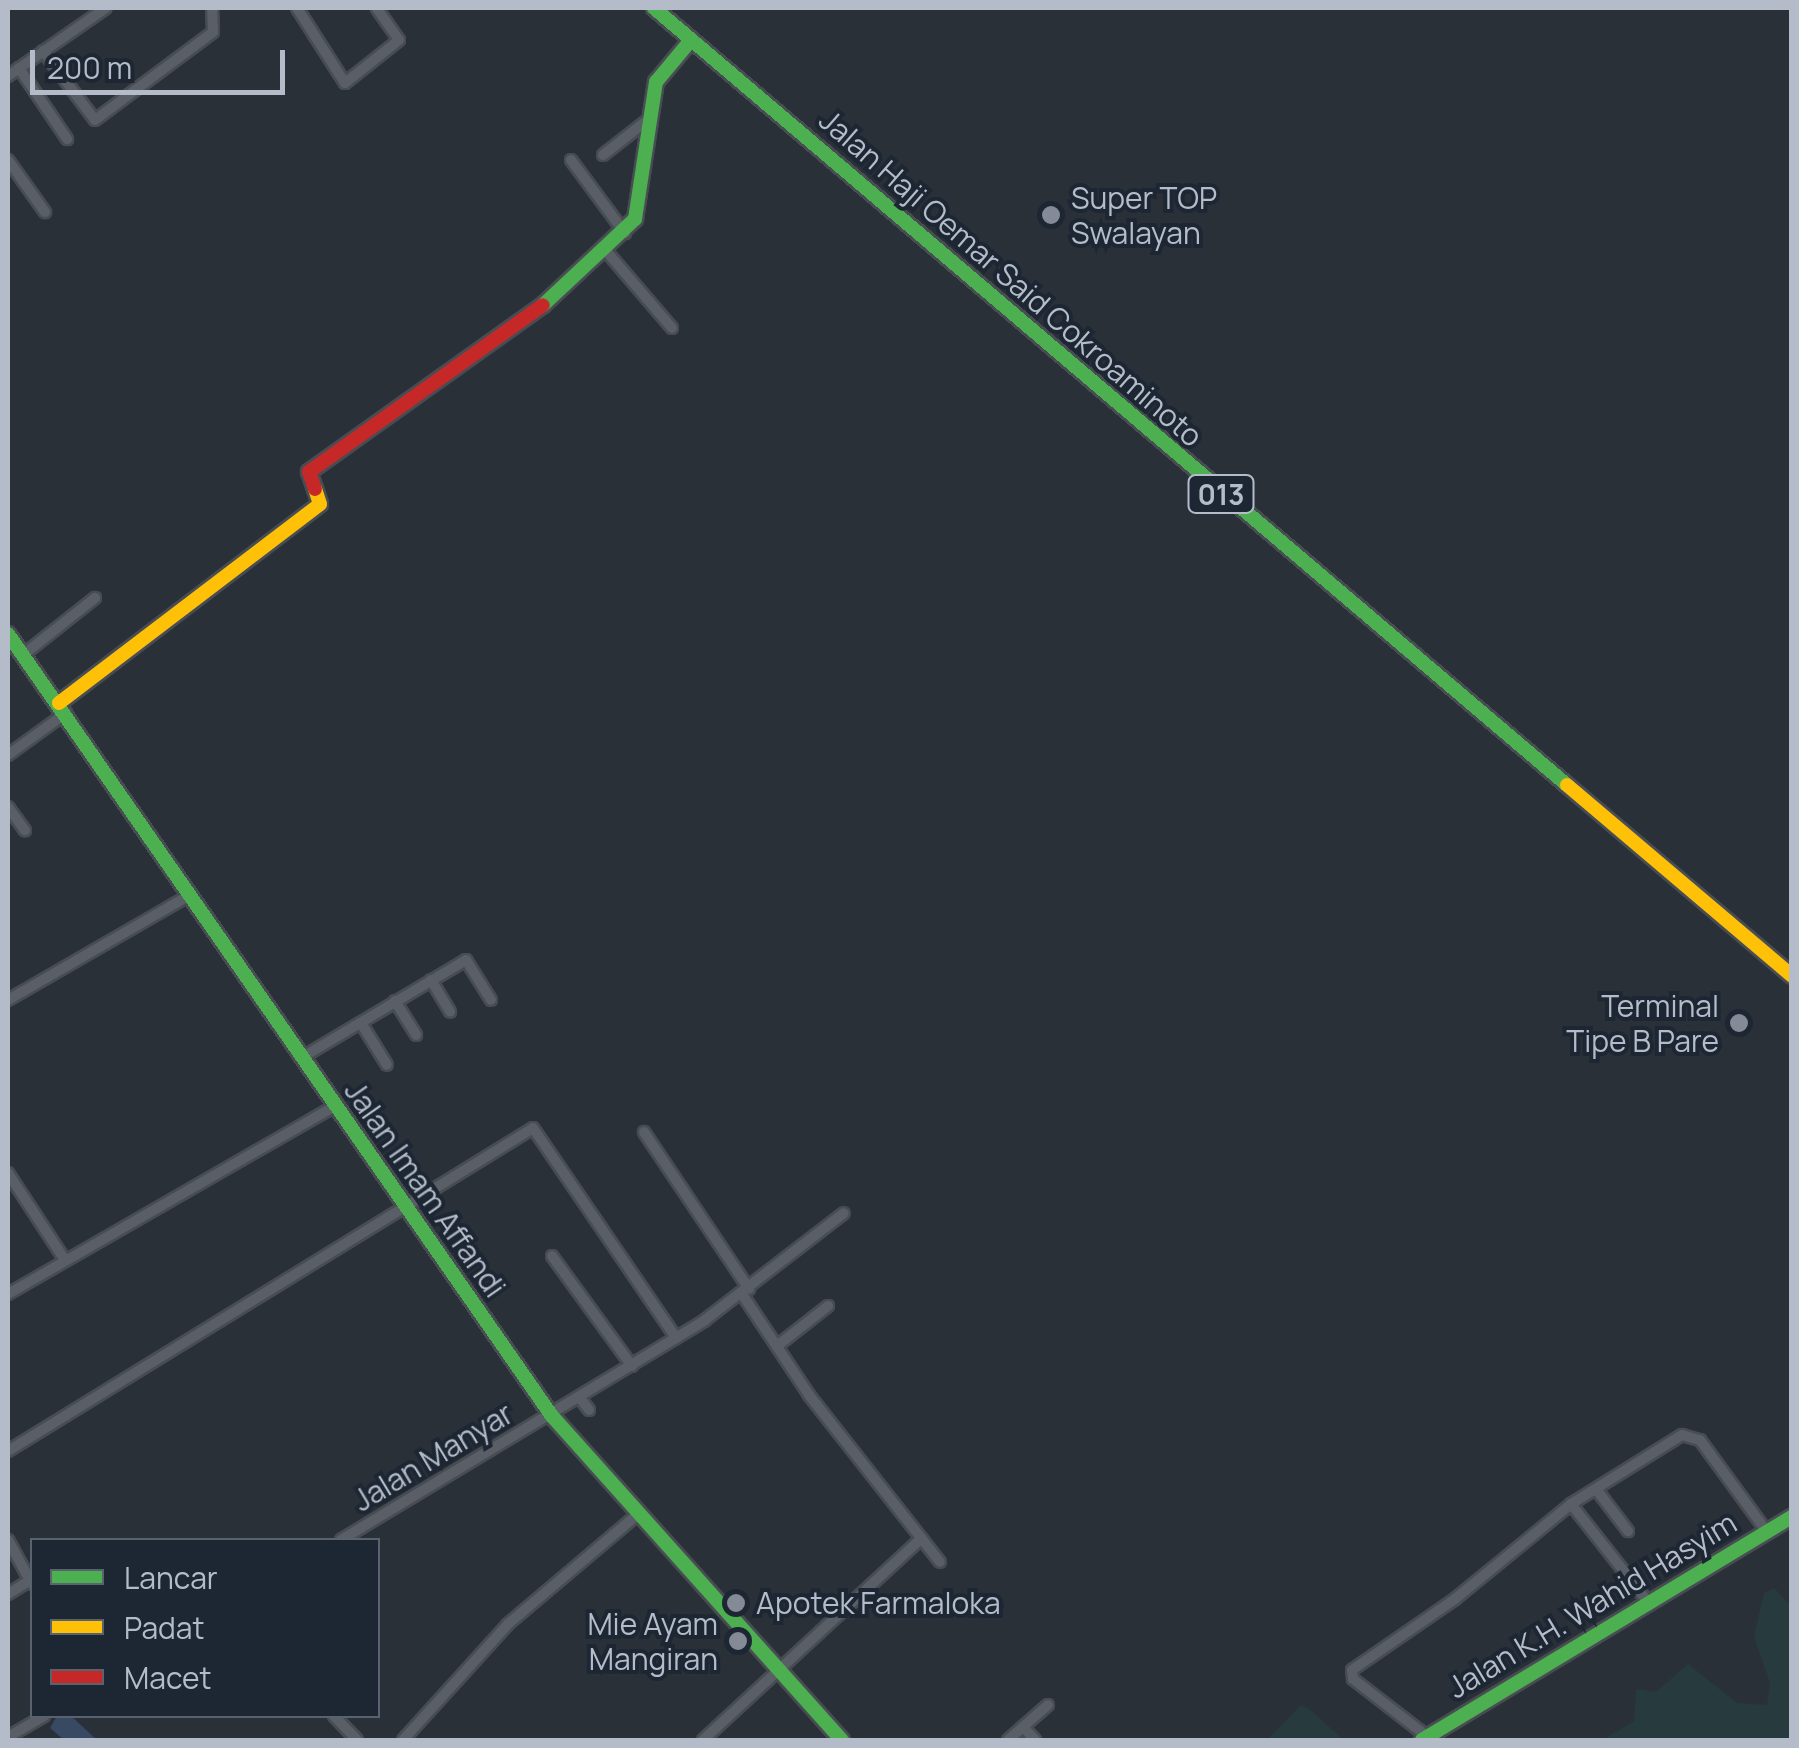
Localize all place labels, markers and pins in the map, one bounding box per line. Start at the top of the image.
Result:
place label: Super TOP Swalayan [1071,180,1217,250]
marker: Super TOP Swalayan [1040,204,1062,226]
place label: Terminal Tipe B Pare [1566,988,1719,1058]
marker: Terminal Tipe B Pare [1728,1012,1750,1034]
place label: Apotek Farmaloka [756,1585,1001,1621]
marker: Apotek Farmaloka [725,1592,747,1614]
place label: Mie Ayam Mangiran [587,1606,718,1676]
marker: Mie Ayam Mangiran [727,1630,749,1652]

